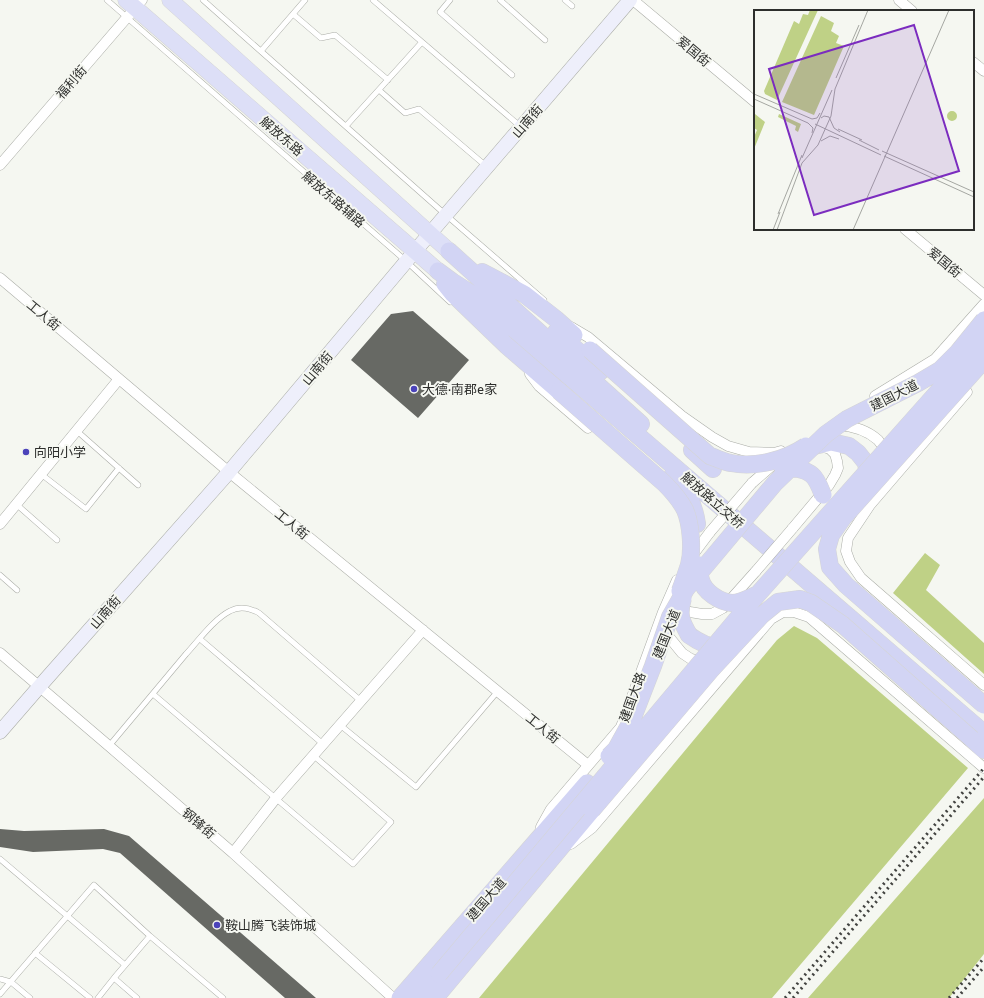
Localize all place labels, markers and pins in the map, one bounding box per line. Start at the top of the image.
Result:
place label: 大德·南郡e家 [422,382,497,397]
marker: 大德·南郡e家 [409,384,419,394]
place label: 向阳小学 [34,445,86,460]
marker: 向阳小学 [21,447,31,457]
place label: 鞍山腾飞装饰城 [225,918,316,933]
marker: 鞍山腾飞装饰城 [212,920,222,930]

